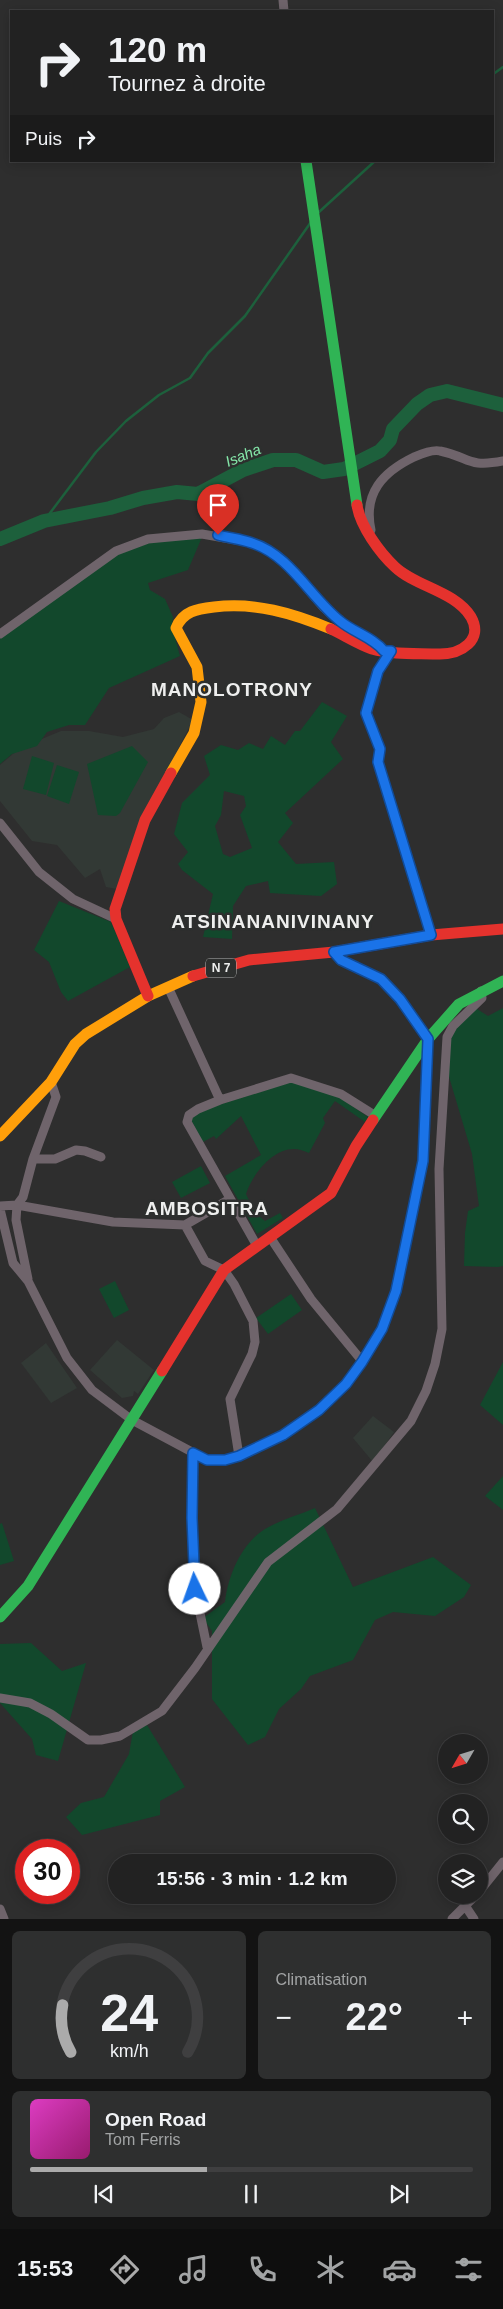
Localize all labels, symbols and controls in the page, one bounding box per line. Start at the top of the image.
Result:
icon: right [25,30,90,95]
text: 120 m [108,30,207,69]
text: Tournez à droite [108,71,266,96]
icon: right [72,125,100,153]
text: Puis [25,128,62,149]
water label: Isaha [223,440,263,470]
pin [197,484,239,535]
icon: arrive [204,491,232,519]
district label: MANOLOTRONY [151,679,313,700]
district label: ATSINANANIVINANY [171,911,375,932]
road number: N 7 [206,958,236,978]
district label: AMBOSITRA [145,1198,269,1219]
position arrow [168,1562,220,1614]
north arrow [438,1734,488,1784]
map controls [438,1734,488,1904]
button: search [438,1794,488,1844]
speed limit sign: 30 [15,1839,80,1904]
button: layers [438,1854,488,1904]
text: 15:56 · 3 min · 1.2 km [156,1868,348,1889]
text: Climatisation [276,1971,367,1988]
text: 24 [100,1984,158,2042]
text: 22° [346,1996,403,2038]
text: − [276,2002,292,2033]
text: + [457,2002,473,2033]
text: km/h [109,2041,148,2061]
text: Open Road [105,2109,206,2130]
text: Tom Ferris [105,2131,181,2148]
icon: previous [90,2180,118,2208]
icon: pause [237,2180,265,2208]
icon: next [385,2180,413,2208]
icon: directions [107,2252,142,2287]
icon: music [176,2252,211,2287]
icon: phone [245,2252,280,2287]
icon: climate [313,2252,348,2287]
icon: car [382,2252,417,2287]
icon: filters [451,2252,486,2287]
text: 15:53 [17,2256,73,2281]

